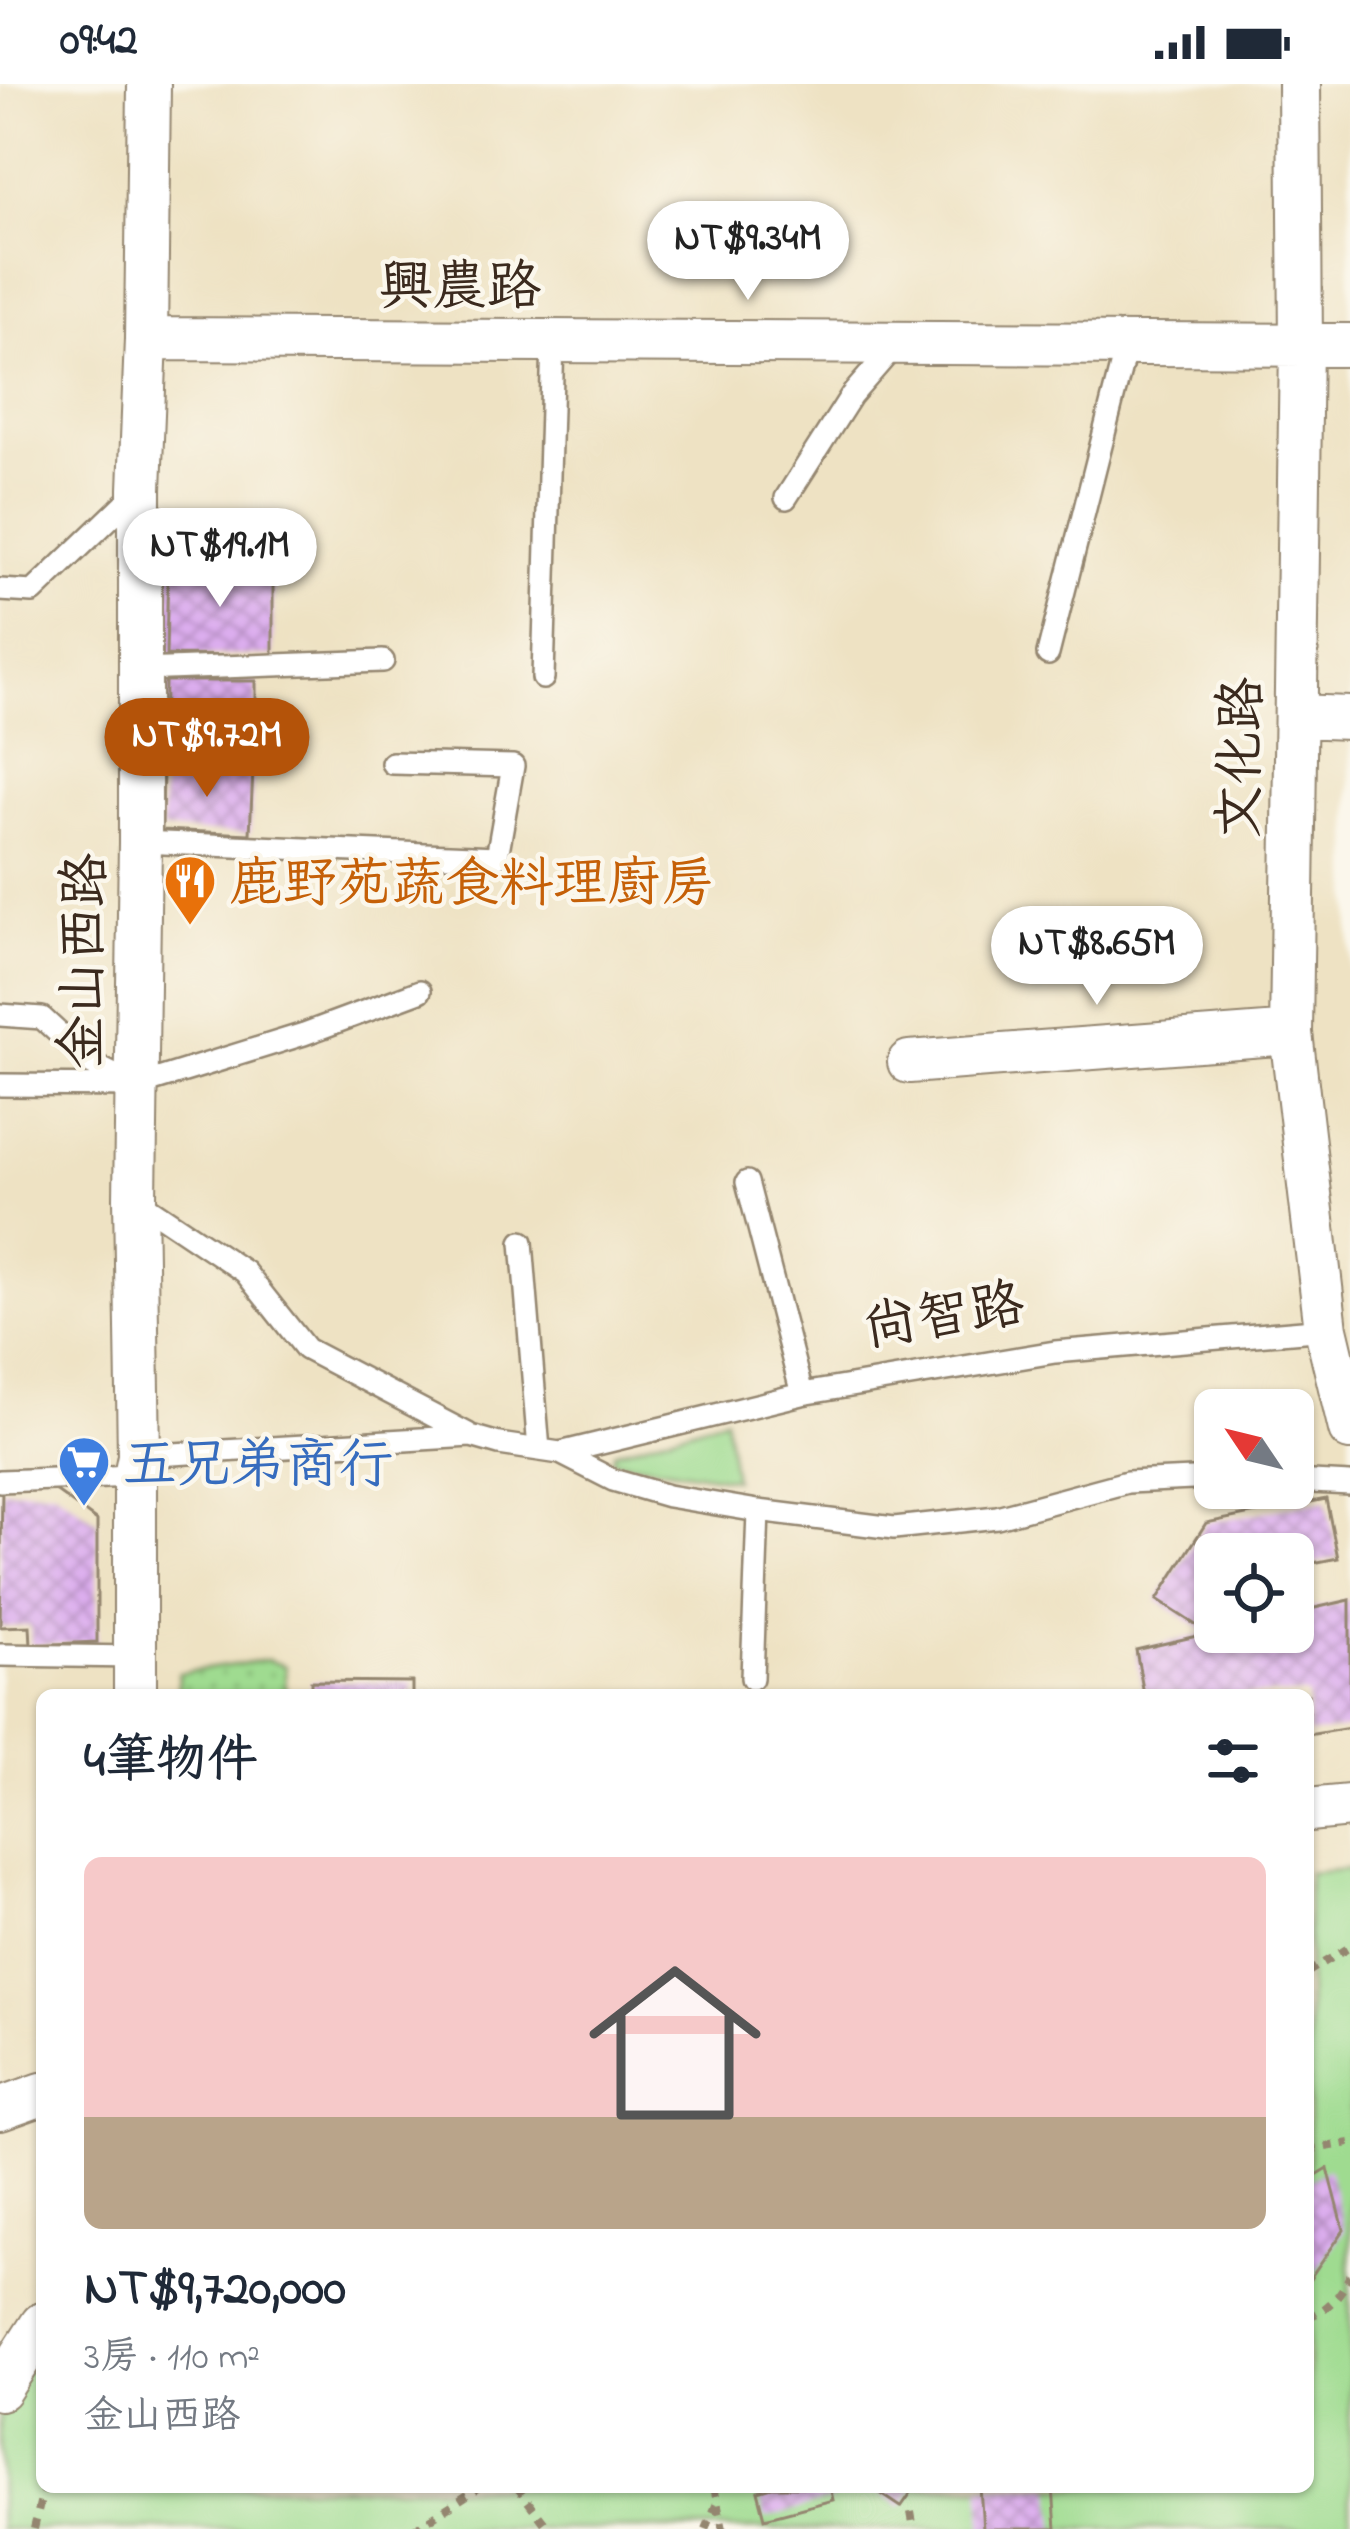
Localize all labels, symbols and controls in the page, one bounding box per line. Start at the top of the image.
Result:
text: 09:42 [60,9,138,75]
pin: NT$9.34M [624,201,872,303]
text: NT$9.34M [674,211,822,268]
street label: 興農路 [379,251,541,329]
pin: NT$19.1M [96,508,344,610]
text: NT$19.1M [150,518,290,575]
street label: 文化路 [1204,676,1284,840]
pin: NT$9.72M [83,698,331,800]
text: NT$9.72M [131,708,283,765]
place label: 鹿野苑蔬食料理廚房 [229,848,715,926]
street label: 金山西路 [46,852,128,1070]
restaurant icon: 鹿野苑蔬食料理廚房 [162,853,218,927]
pin: NT$8.65M [973,906,1221,1008]
text: NT$8.65M [1018,916,1176,973]
street label: 尚智路 [858,1268,1030,1370]
north arrow [1194,1389,1314,1509]
map controls [1194,1389,1314,1653]
place label: 五兄弟商行 [123,1429,393,1507]
supermarket icon: 五兄弟商行 [56,1434,112,1508]
button: locate [1194,1533,1314,1653]
text: 4筆物件 [84,1725,258,1800]
icon: filters [1200,1728,1266,1794]
icon: home [567,1935,783,2151]
text: NT$9,720,000 [84,2253,346,2328]
text: 3房 · 110 m² [84,2330,260,2387]
text: 金山西路 [84,2389,240,2446]

